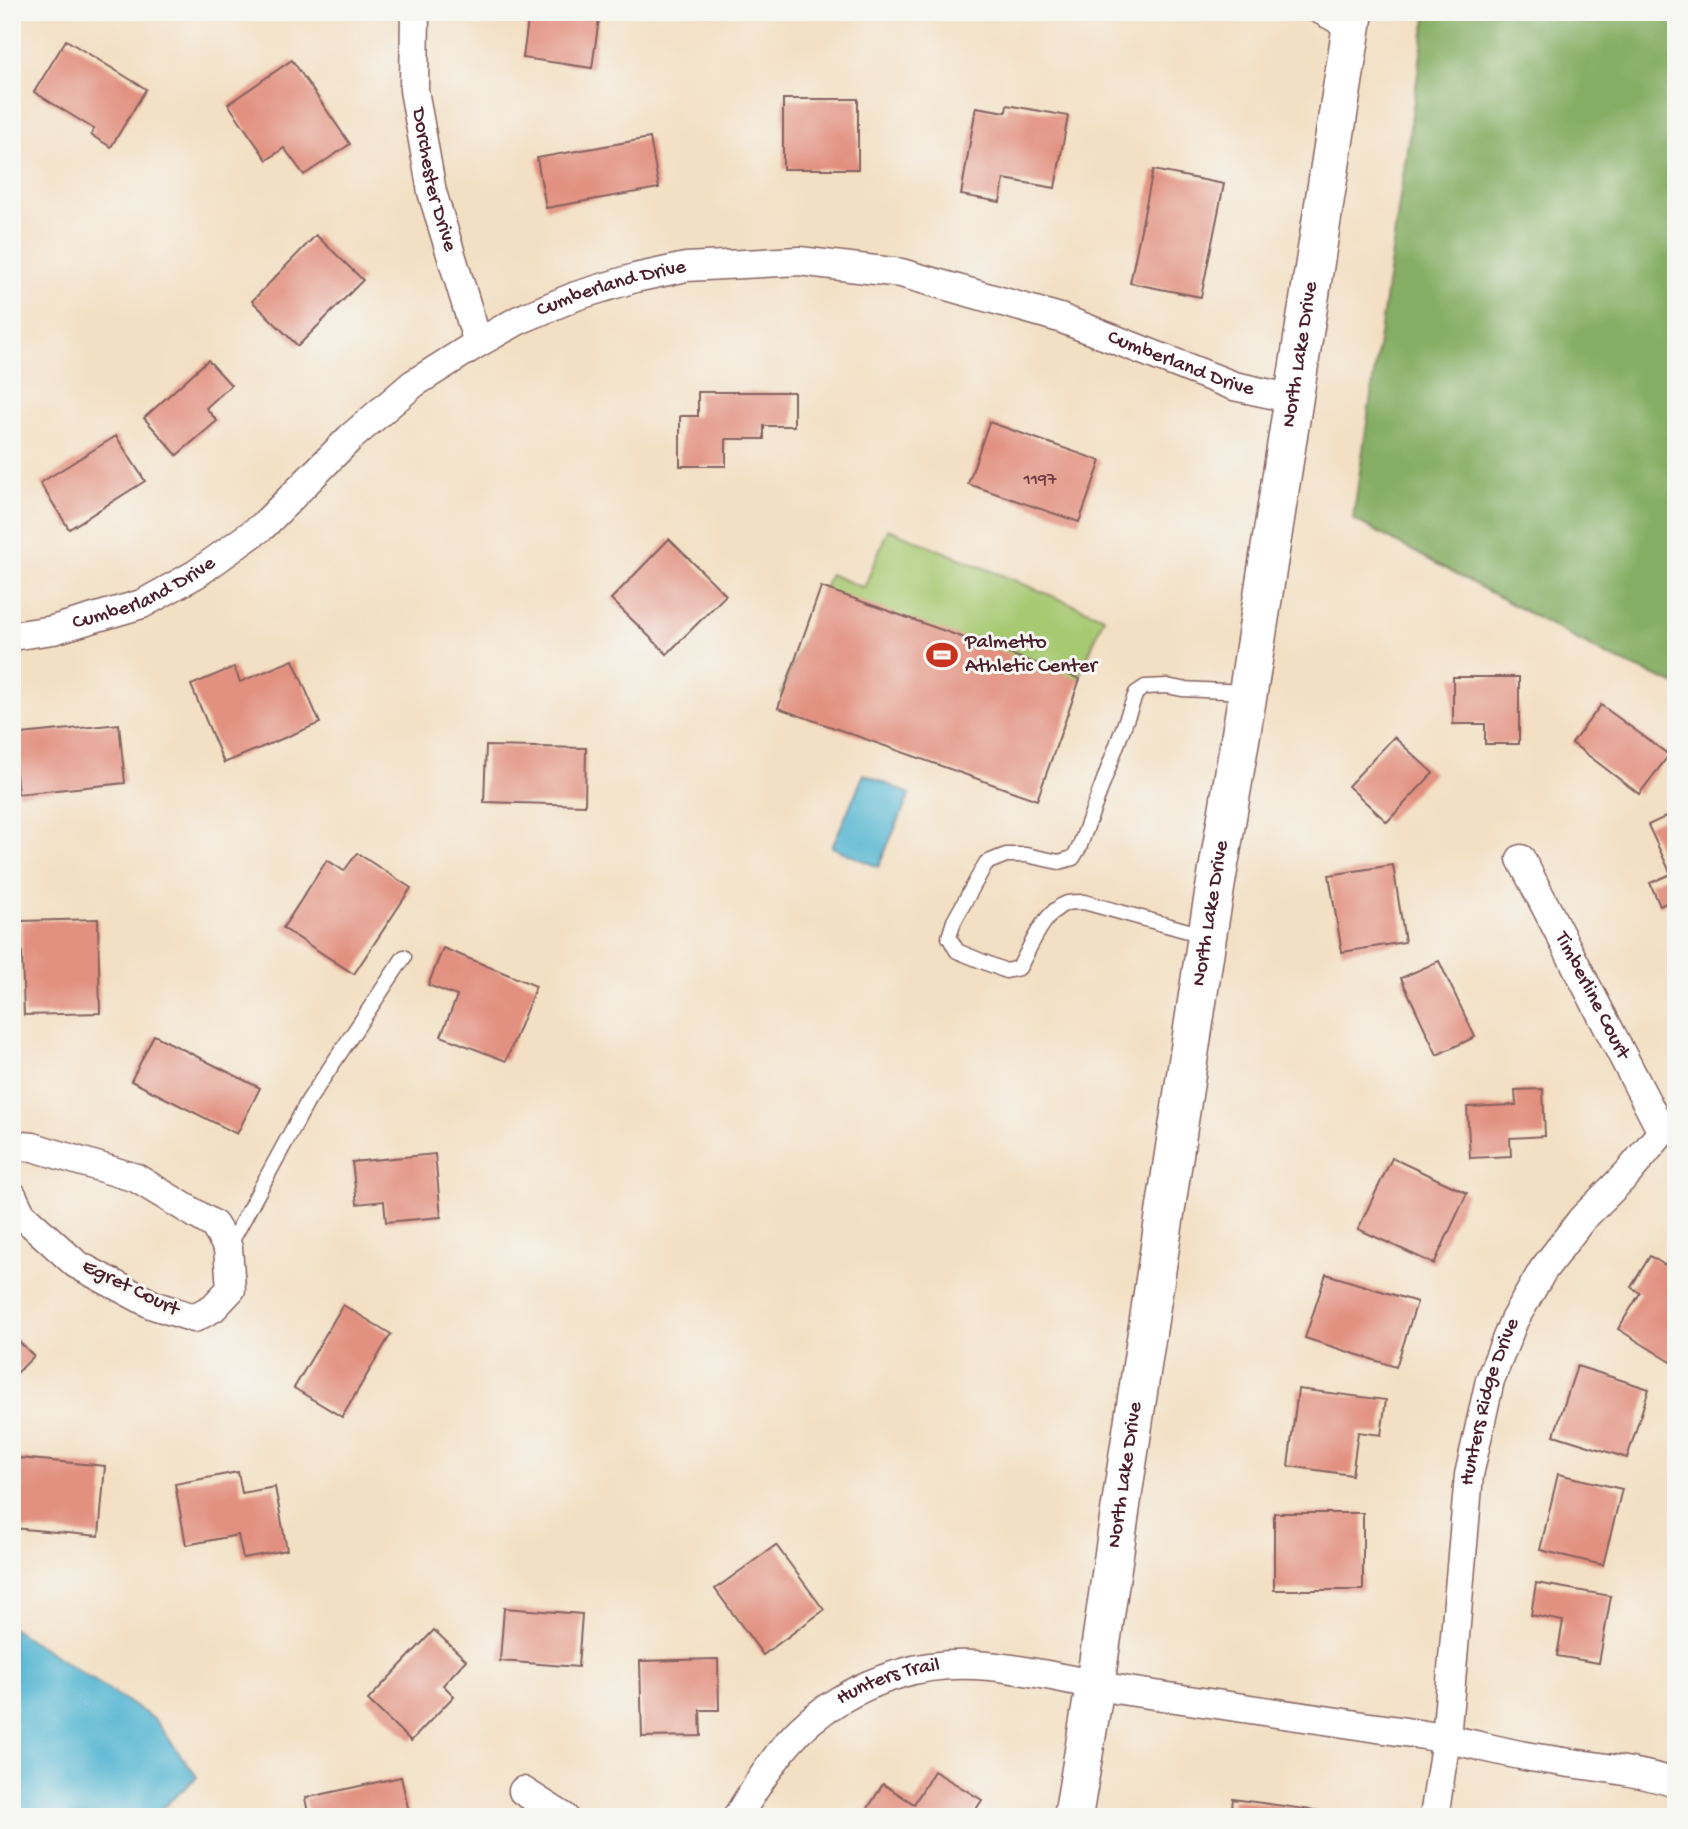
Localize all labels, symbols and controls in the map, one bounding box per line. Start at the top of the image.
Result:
street label: Dorchester Drive [405,104,462,256]
street label: Cumberland Drive [533,255,690,324]
street label: North Lake Drive [1277,279,1324,429]
street label: Cumberland Drive [1104,325,1257,403]
house number: 1197 [1023,470,1057,491]
street label: Cumberland Drive [70,551,222,636]
place label: Palmetto Athletic Center [964,631,1099,680]
sports icon: Palmetto Athletic Center [925,638,959,672]
street label: North Lake Drive [1187,838,1236,988]
street label: Timberline Court [1548,927,1636,1066]
street label: Egret Court [77,1255,185,1324]
street label: Hunters Ridge Drive [1456,1314,1526,1486]
street label: North Lake Drive [1102,1399,1149,1550]
street label: Hunters Trail [832,1653,941,1711]

